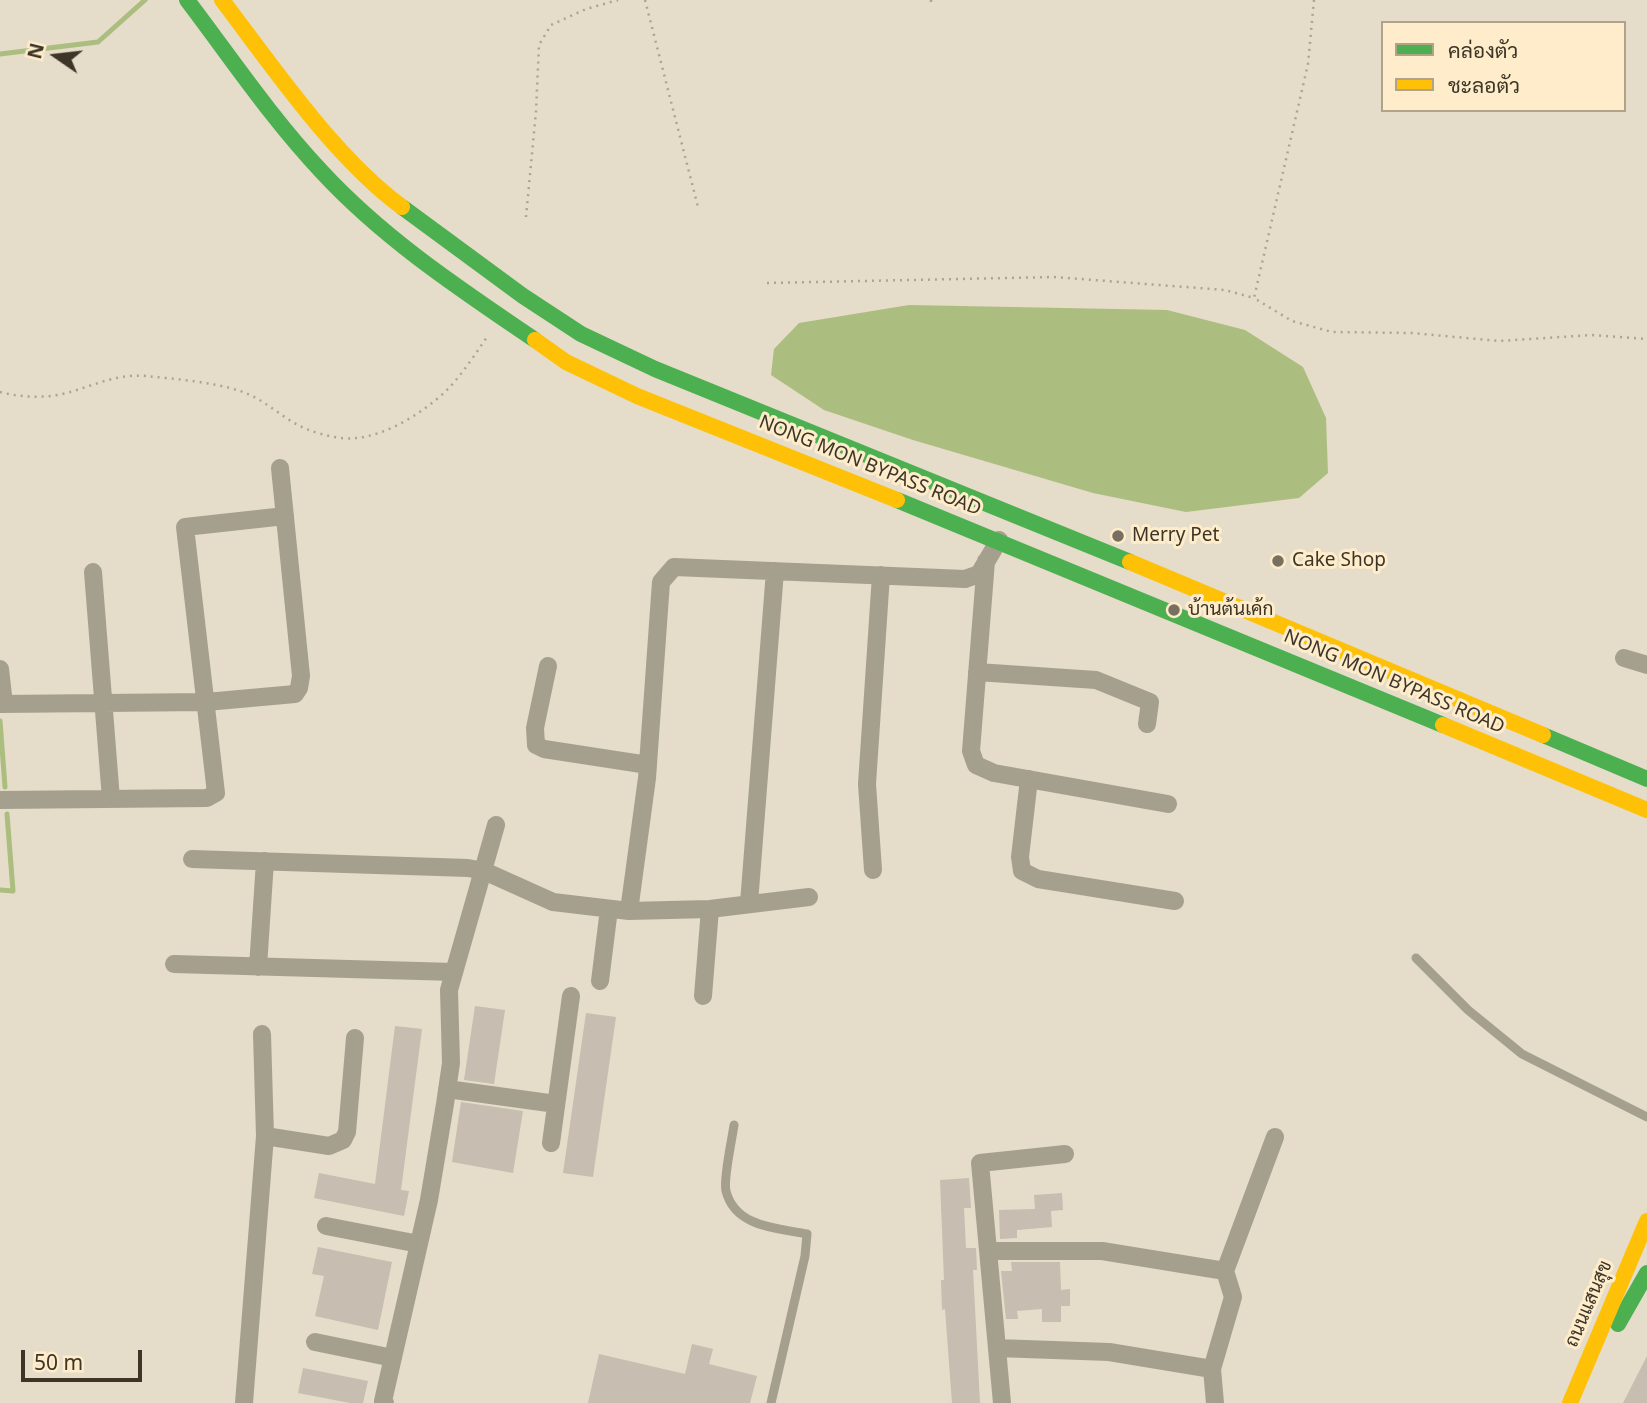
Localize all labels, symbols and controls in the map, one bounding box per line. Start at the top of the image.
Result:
north arrow [21,21,91,91]
legend [1381,21,1626,112]
text: คล่องตัว [1448,36,1518,64]
text: N [21,40,50,62]
text: ชะลอตัว [1448,71,1520,99]
street label: NONG MON BYPASS ROAD [755,411,985,521]
place label: Merry Pet [1132,525,1219,547]
marker: Merry Pet [1110,528,1126,544]
place label: Cake Shop [1292,550,1386,572]
marker: Cake Shop [1270,553,1286,569]
place label: บ้านต้นเค้ก [1188,599,1273,621]
marker: บ้านต้นเค้ก [1166,602,1182,618]
street label: NONG MON BYPASS ROAD [1280,625,1508,739]
street label: ถนนแสนสุข [1561,1257,1617,1351]
scale bar [24,1336,145,1380]
text: 50 m [34,1348,83,1376]

